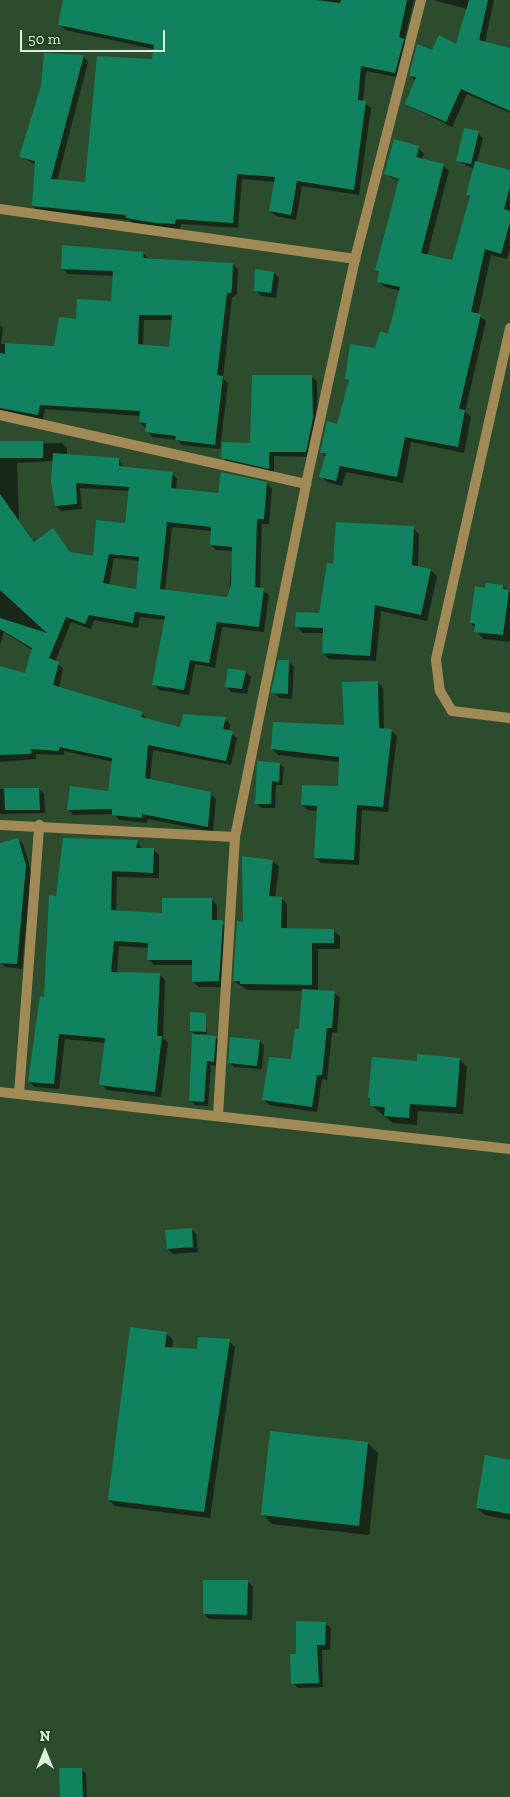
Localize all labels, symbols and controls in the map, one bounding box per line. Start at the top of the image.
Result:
scale bar [22,20,168,52]
text: 50 m [28,30,61,48]
north arrow [20,1727,70,1777]
text: N [40,1728,50,1745]

